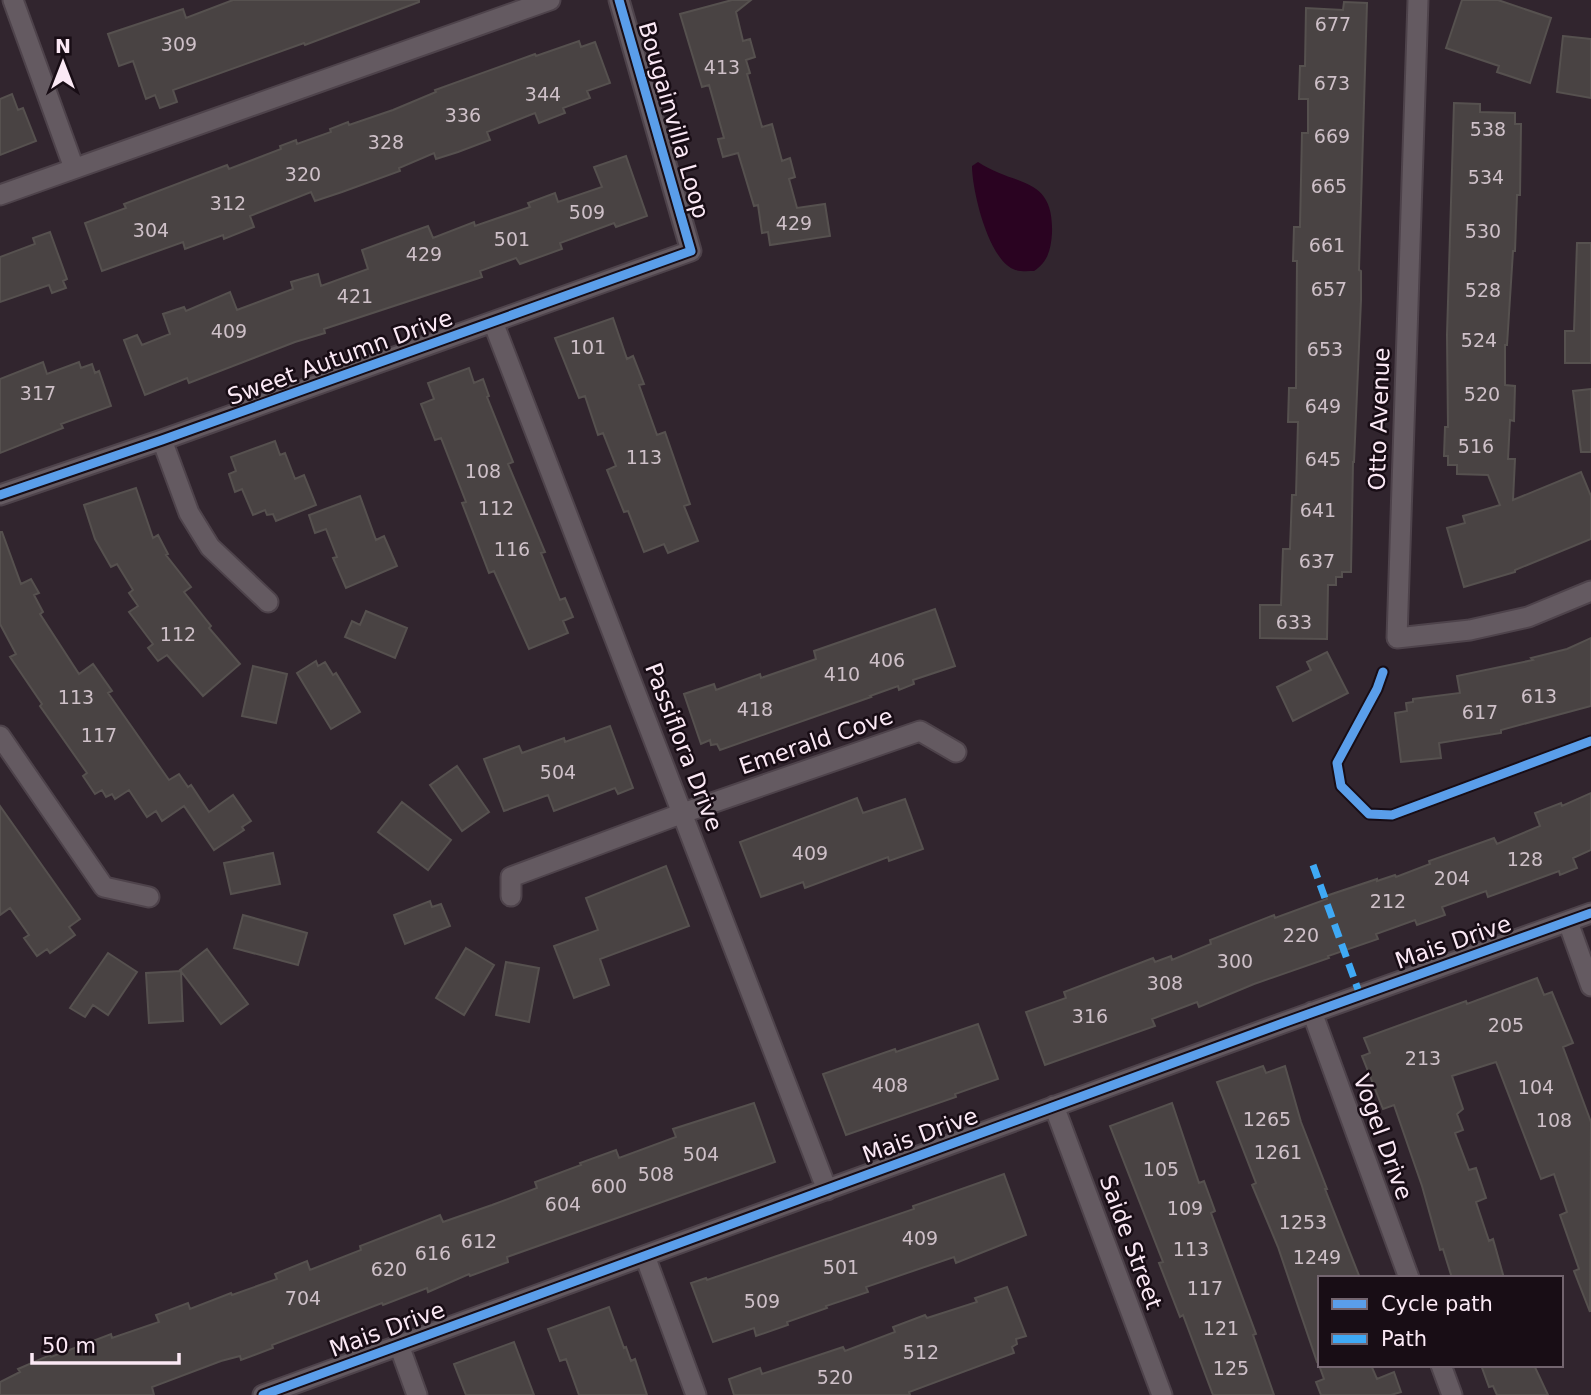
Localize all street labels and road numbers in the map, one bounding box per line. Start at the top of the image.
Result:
street label: Bougainvilla Loop [633,19,715,221]
street label: Sweet Autumn Drive [224,304,456,410]
street label: Otto Avenue [1364,347,1394,491]
street label: Passiflora Drive [640,659,728,835]
street label: Emerald Cove [736,703,896,779]
street label: Mais Drive [1392,910,1514,974]
street label: Vogel Drive [1348,1071,1418,1203]
street label: Mais Drive [859,1102,981,1168]
street label: Saide Street [1095,1171,1167,1313]
street label: Mais Drive [326,1296,448,1362]

